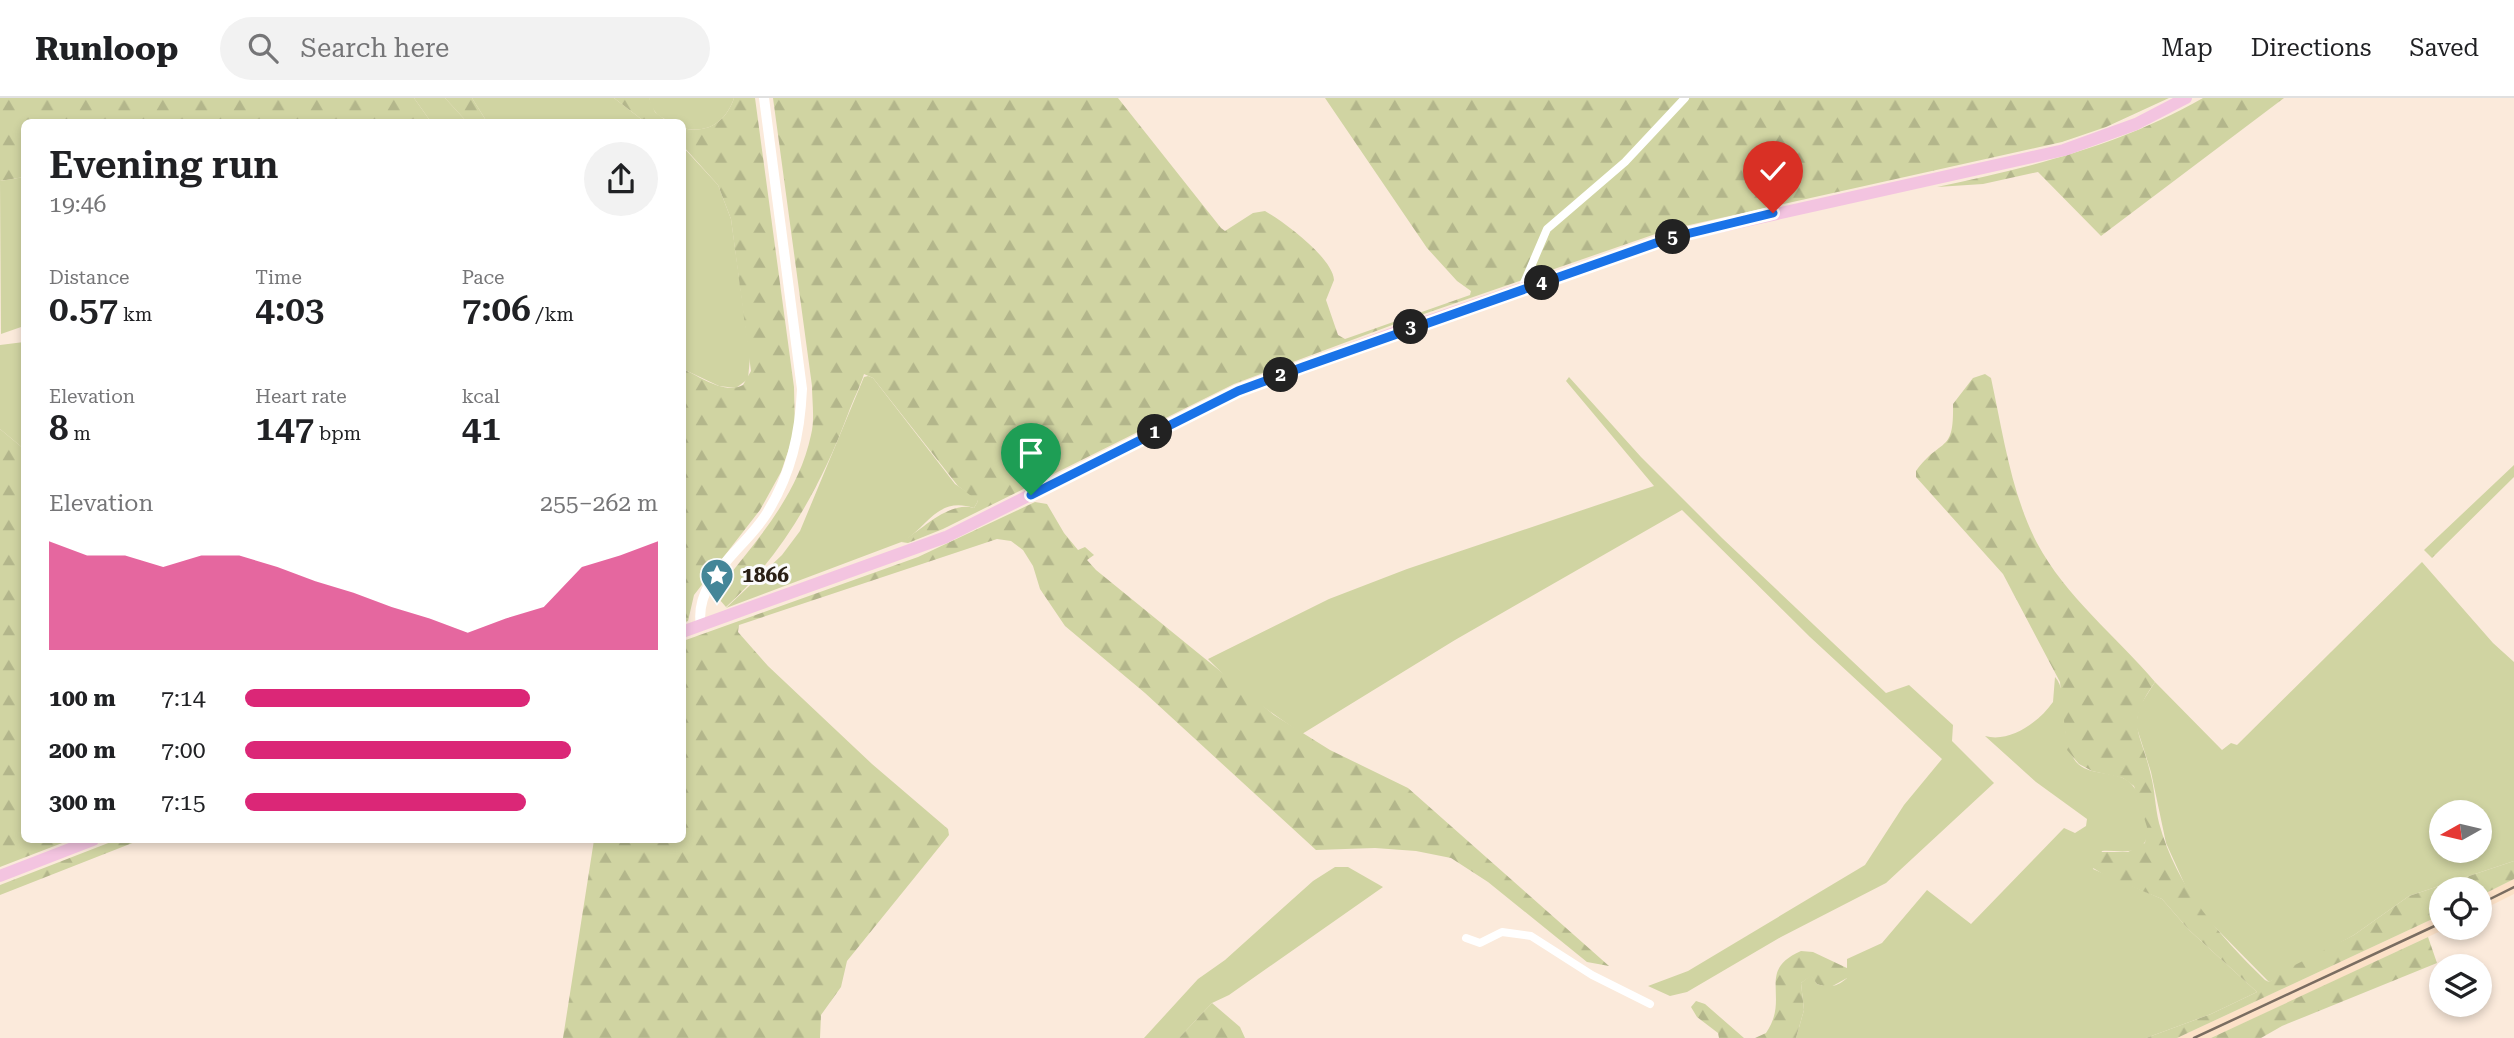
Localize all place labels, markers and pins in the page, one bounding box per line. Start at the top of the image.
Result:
pin [1743,141,1803,213]
pin: 5 [1656,220,1690,254]
pin: 4 [1524,266,1560,300]
pin: 3 [1394,310,1428,344]
pin: 2 [1264,358,1298,392]
pin: 1 [1138,414,1172,450]
pin [1001,423,1061,495]
place icon: 1866 [698,556,736,605]
place label: 1866 [742,563,789,587]

